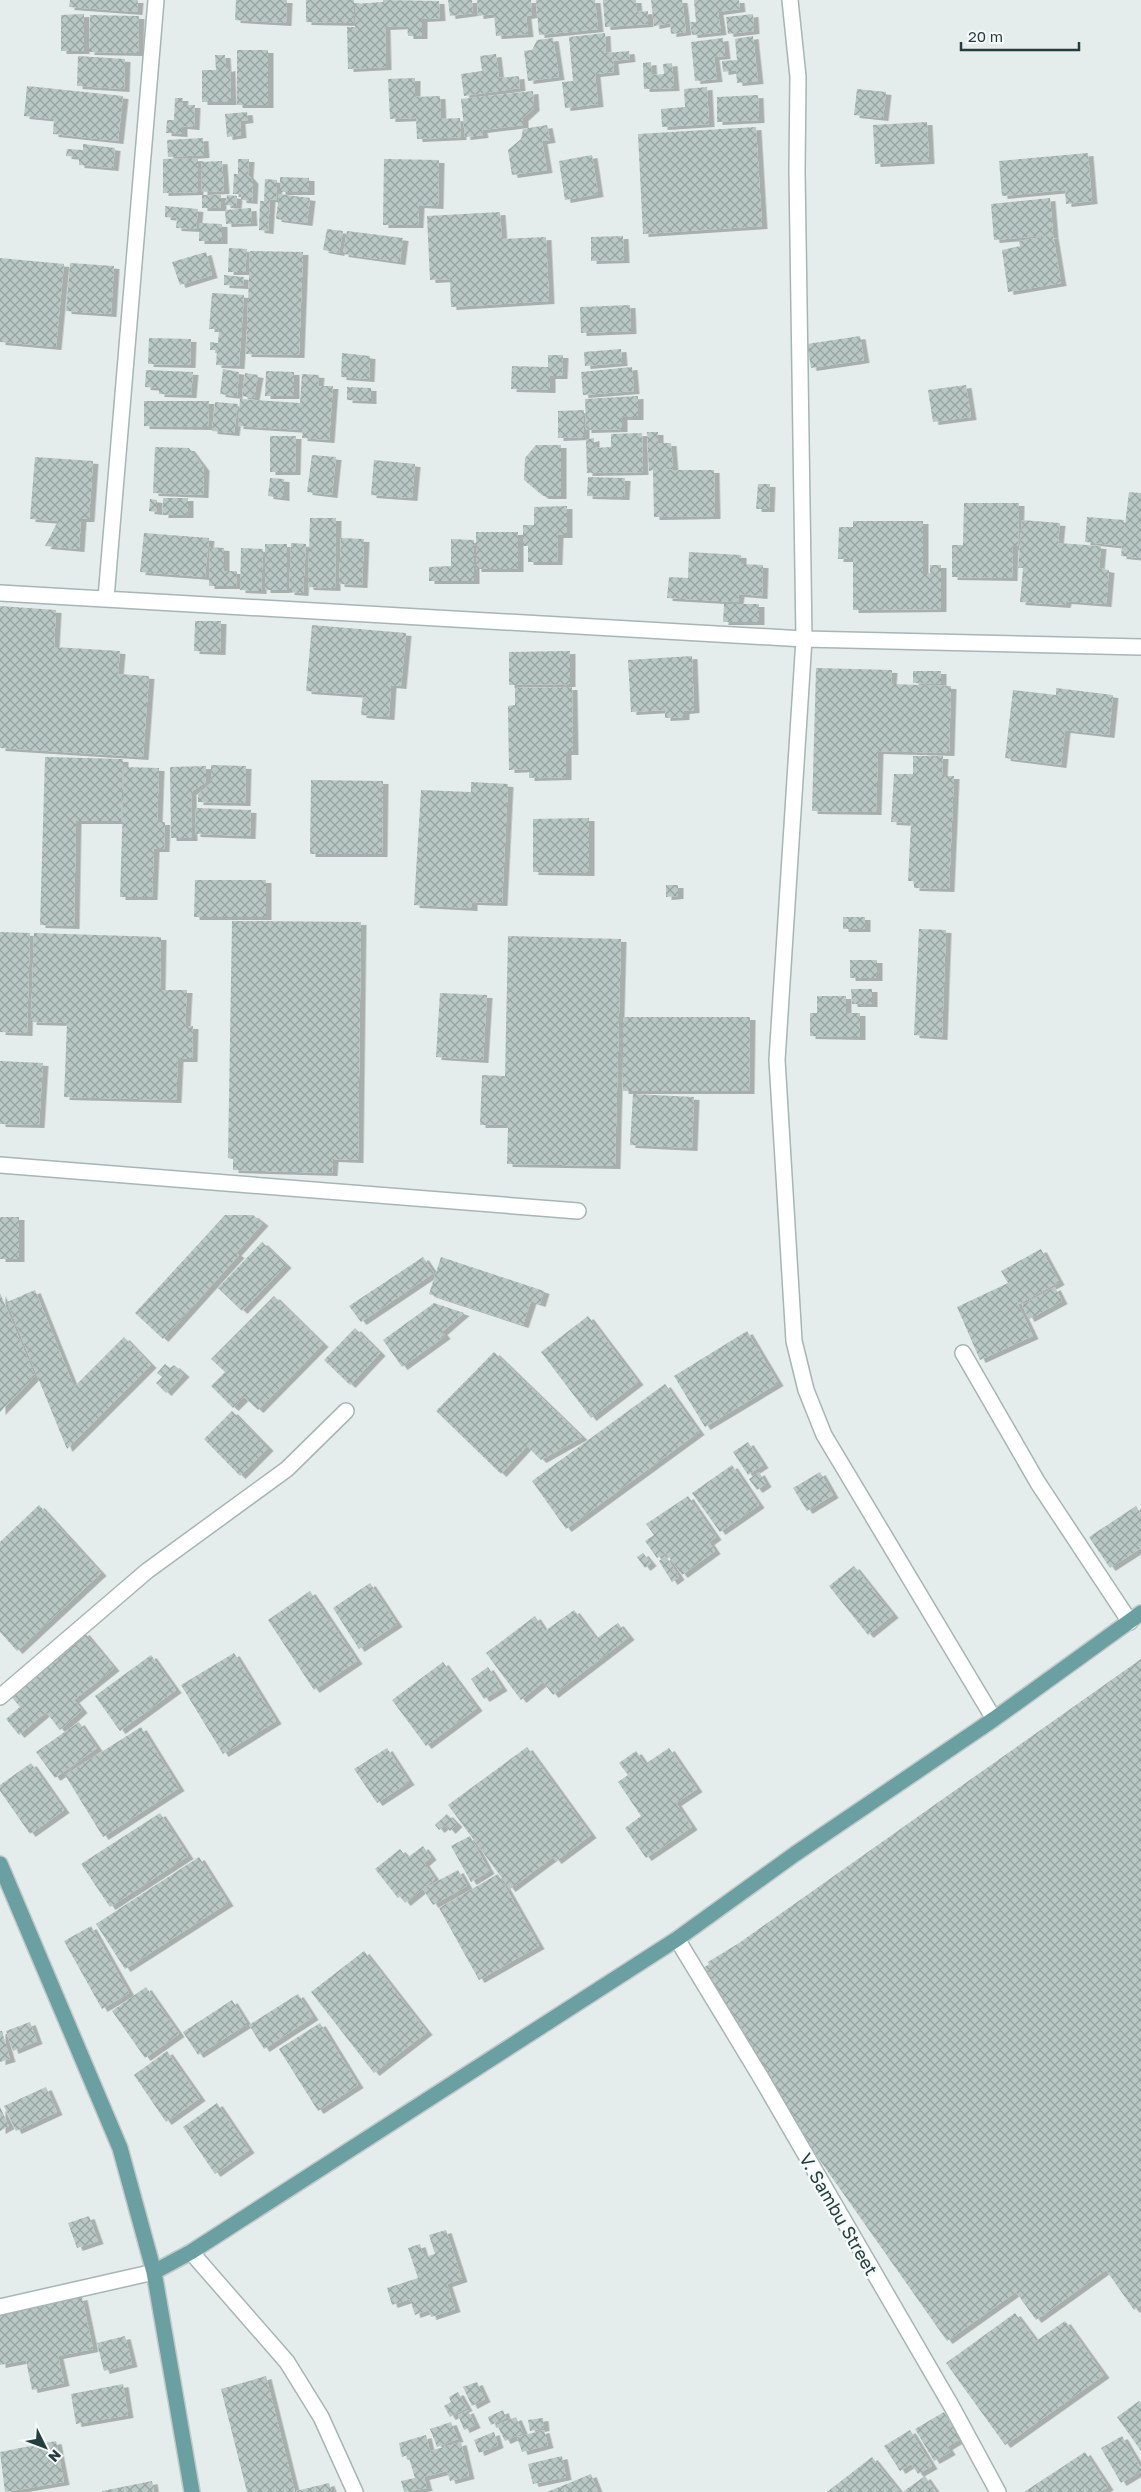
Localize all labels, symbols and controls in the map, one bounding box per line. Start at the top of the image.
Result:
scale bar [961,20,1078,52]
text: 20 m [968,27,1003,45]
street label: V. Sambu Street [795,2149,883,2279]
north arrow [20,2422,70,2472]
text: N [45,2446,65,2466]

